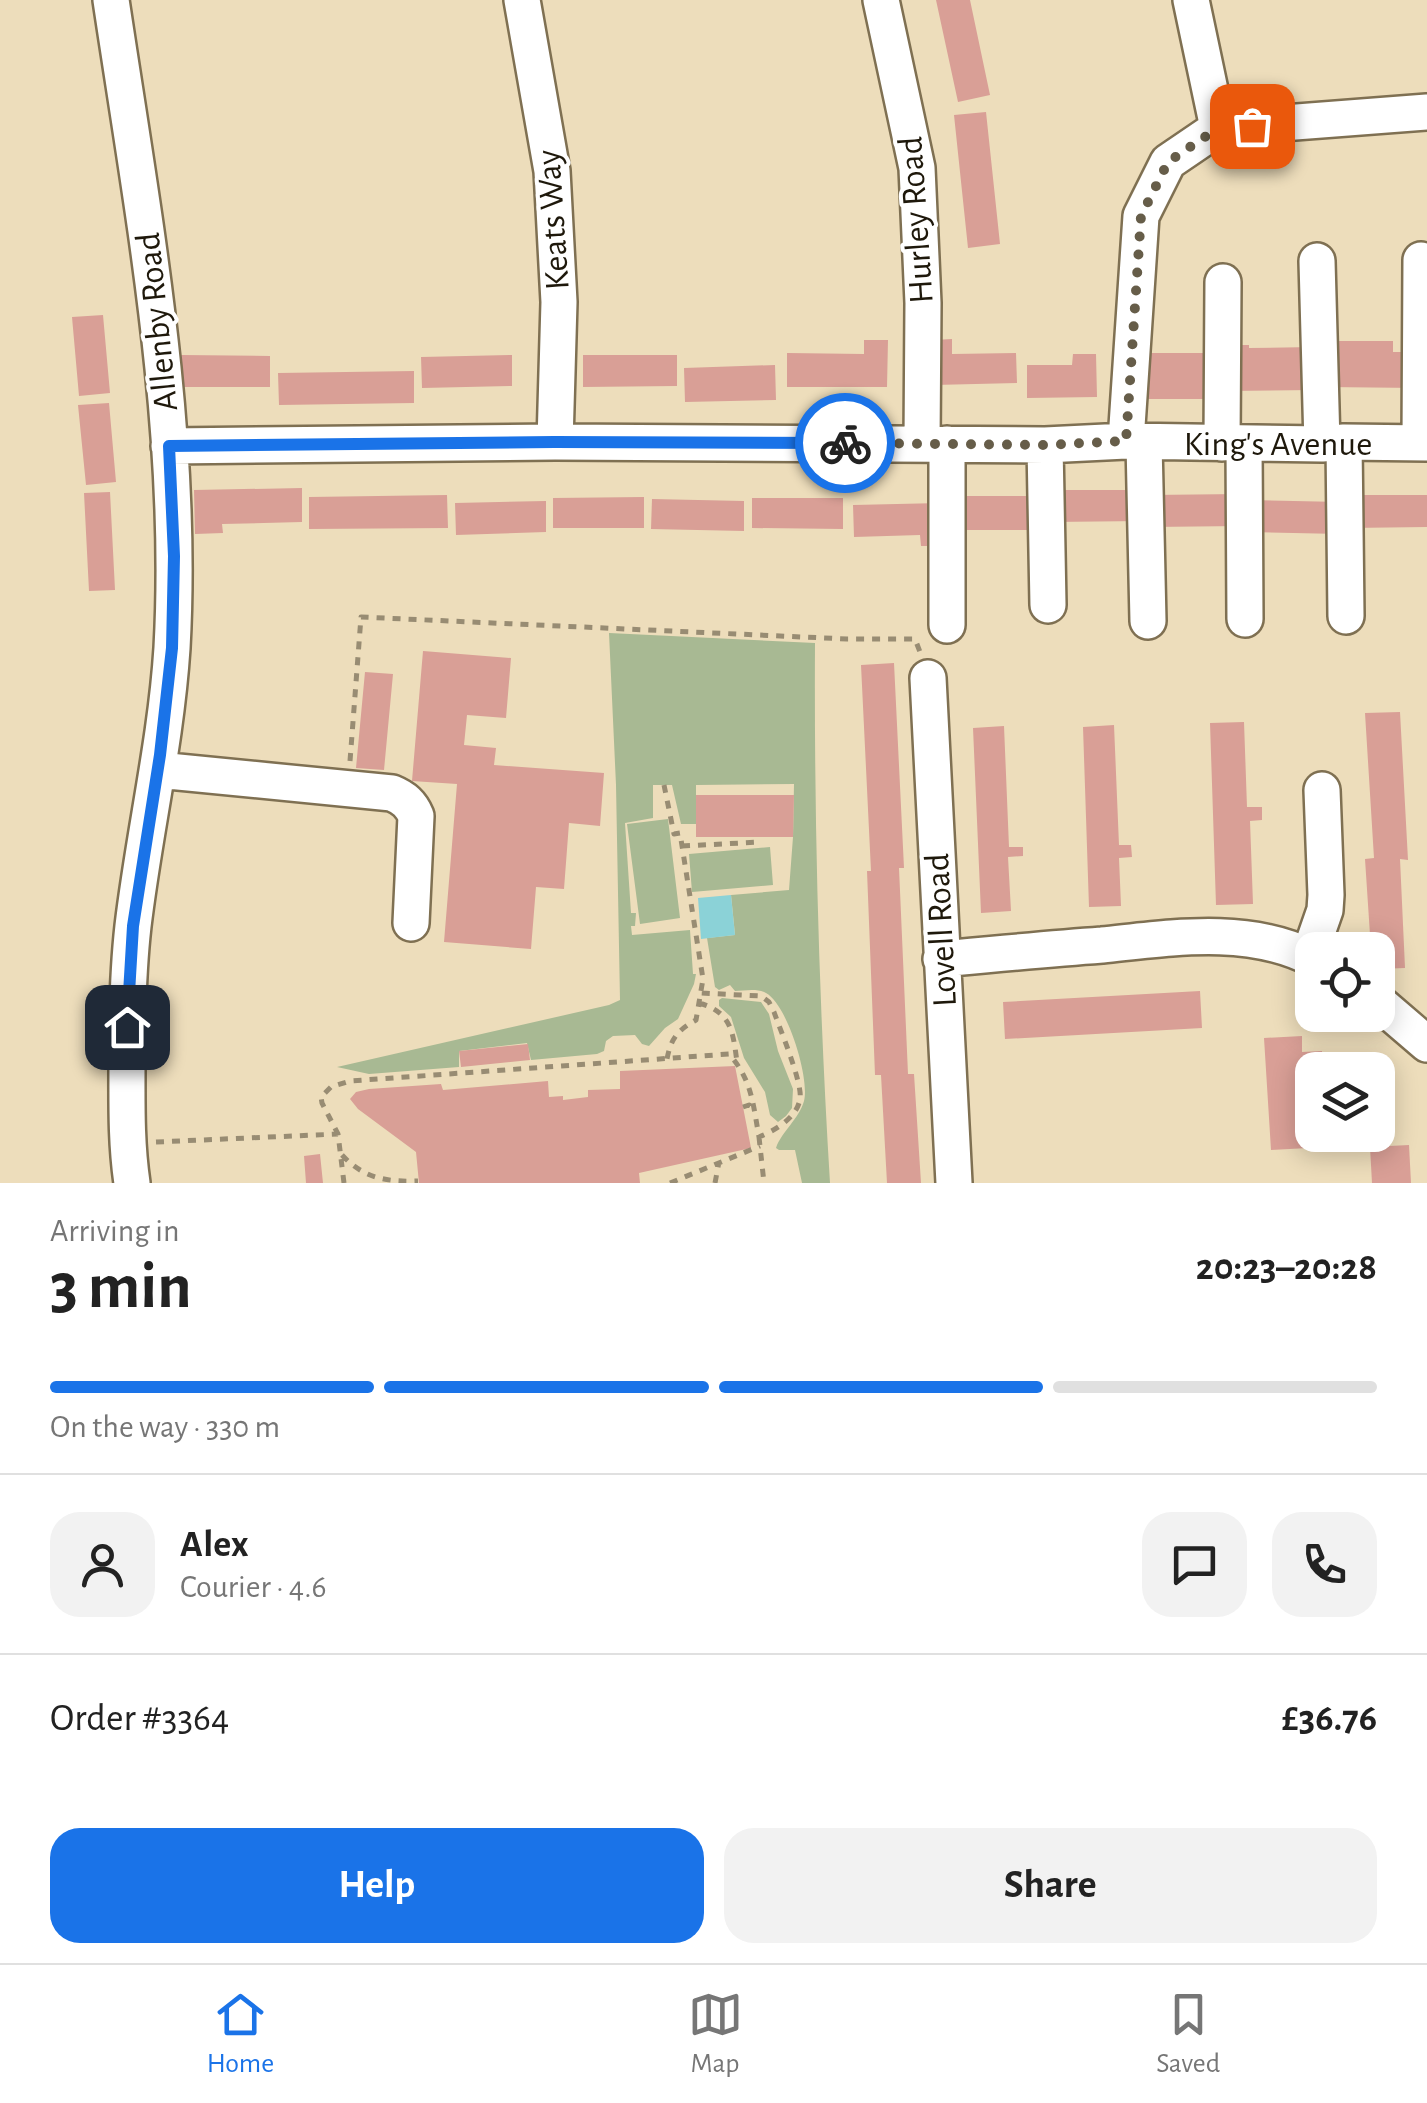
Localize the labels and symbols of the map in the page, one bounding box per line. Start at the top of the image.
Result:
pin [1210,84,1295,169]
street label: Hurley Road [893,135,940,305]
street label: Keats Way [531,149,576,291]
street label: Allenby Road [131,231,184,413]
courier [795,393,895,493]
street label: King's Avenue [1184,427,1372,462]
street label: Lovell Road [920,852,963,1008]
pin [85,985,170,1070]

